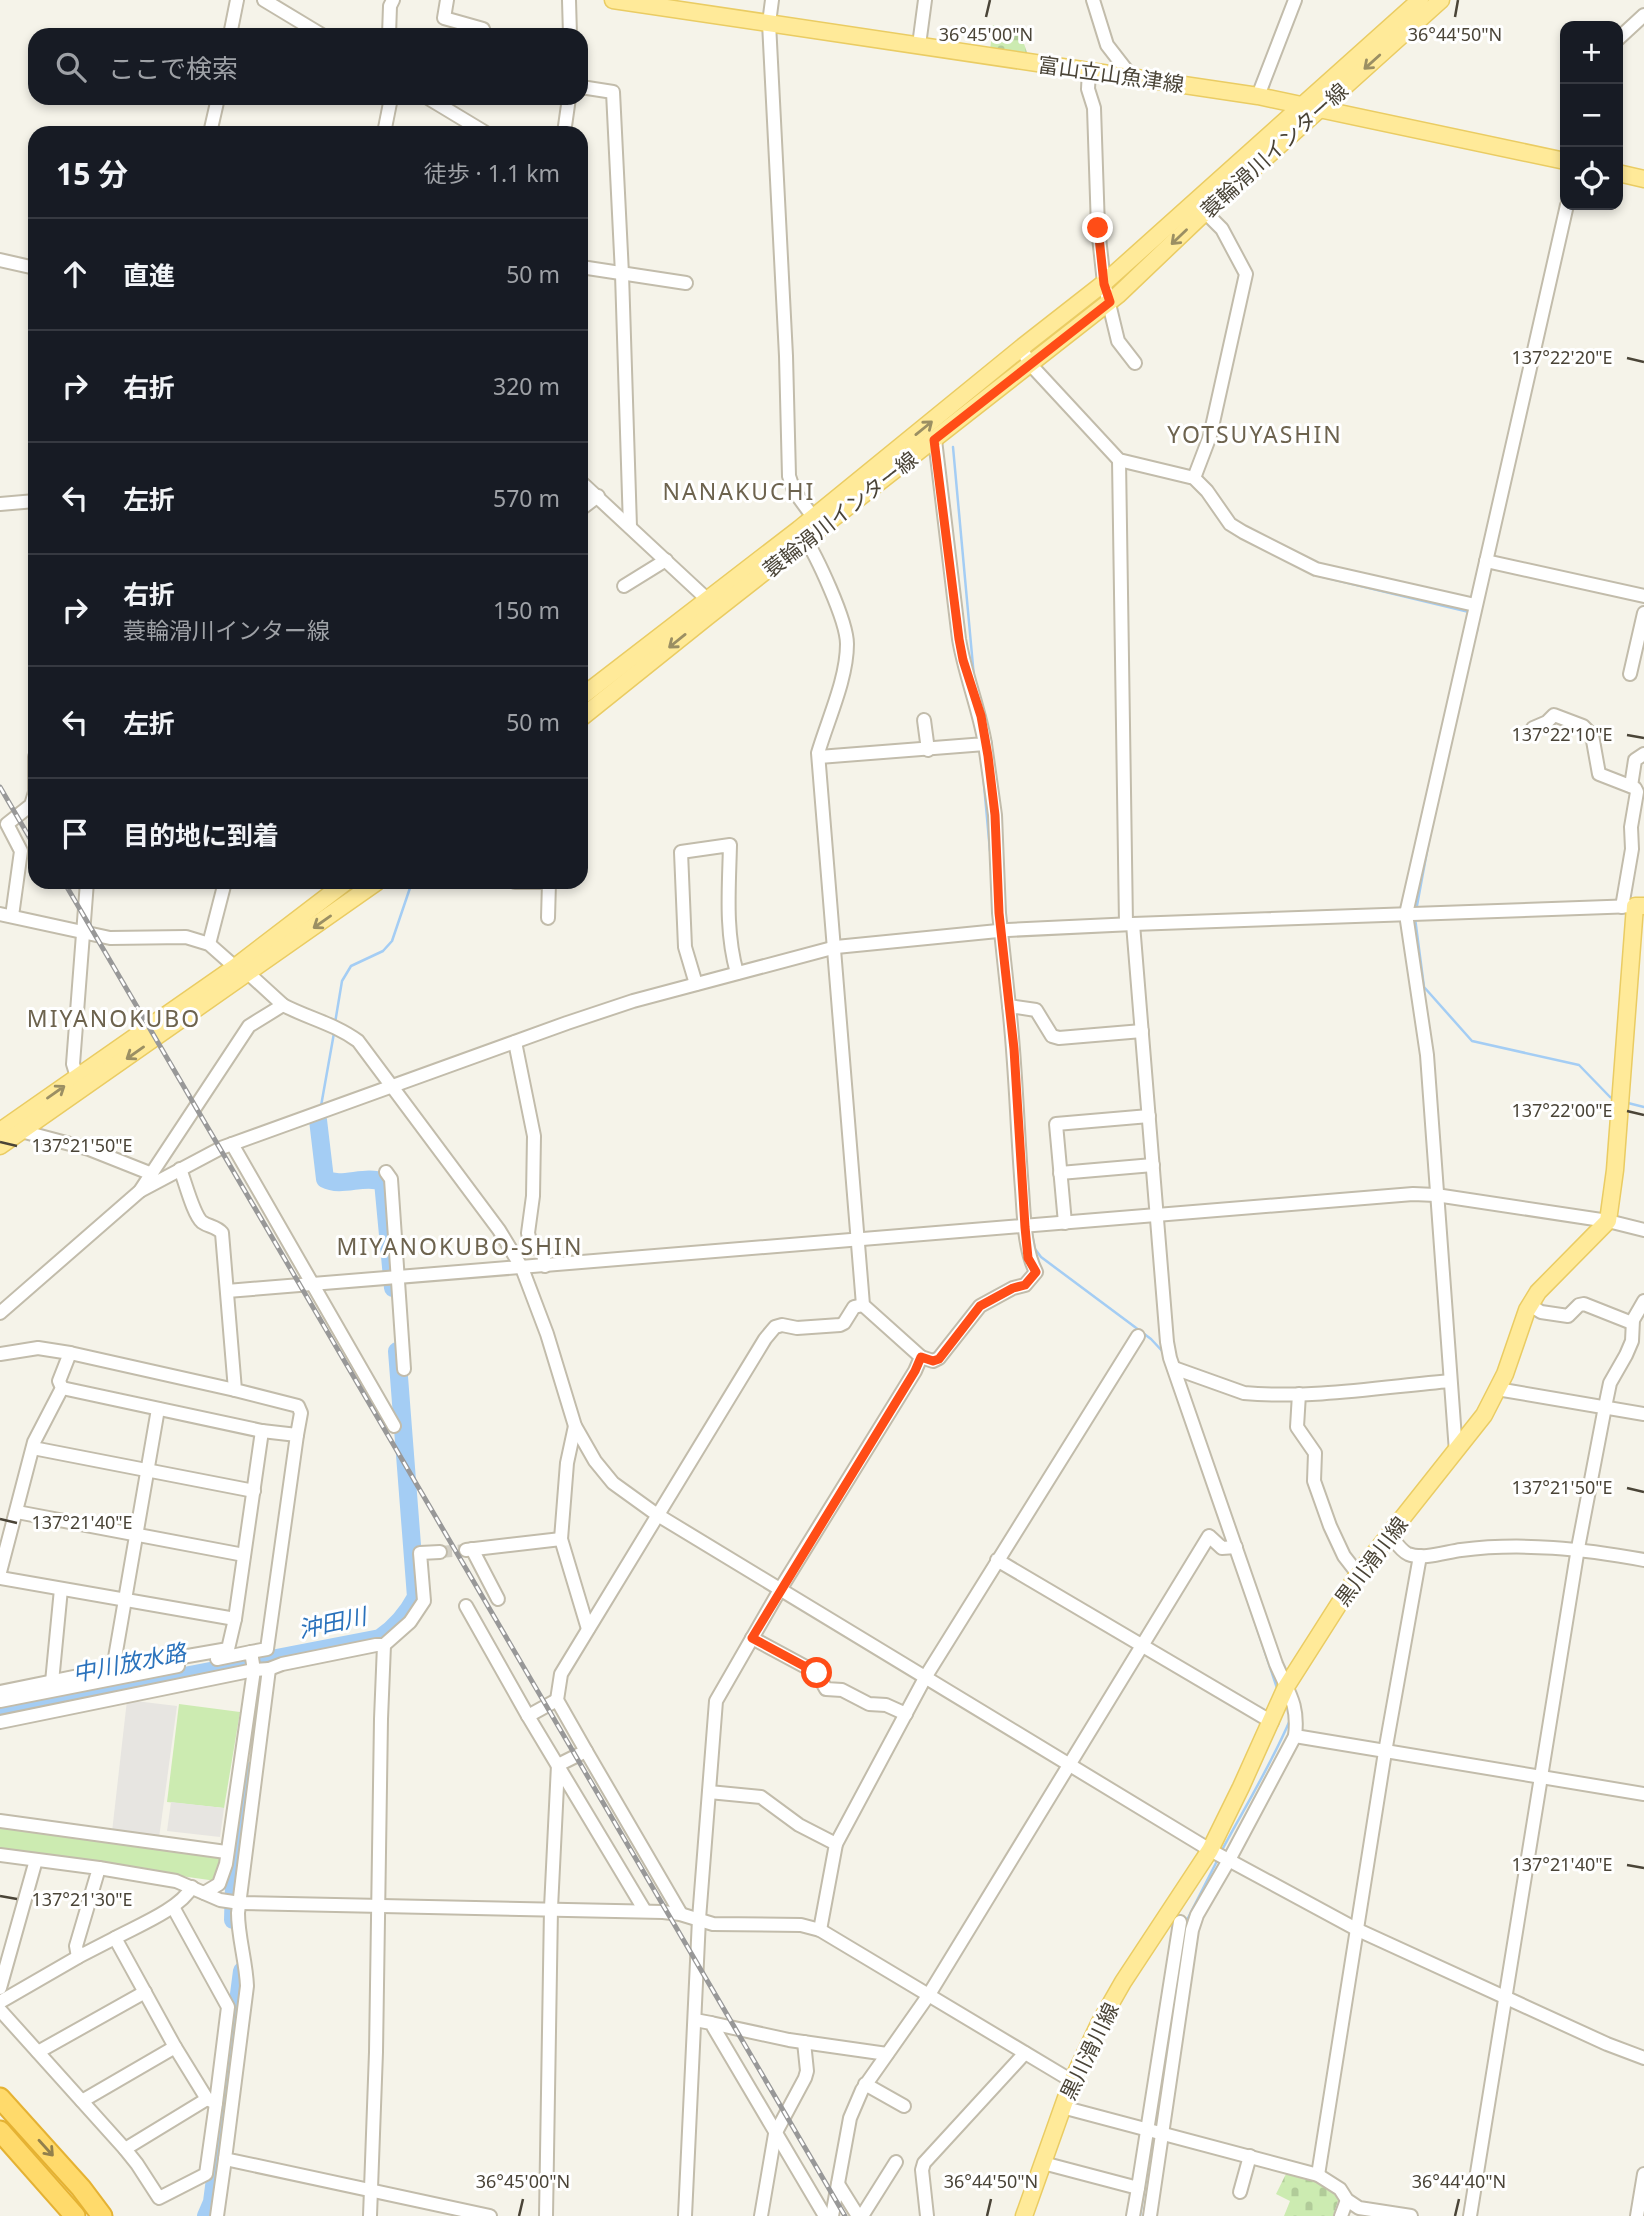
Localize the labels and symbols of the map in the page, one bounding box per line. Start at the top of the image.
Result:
text: 36°45'00"N [939,22,1033,46]
text: 36°44'50"N [1408,22,1502,46]
street label: 富山立山魚津線 [1036,50,1186,98]
one-way arrow [1363,54,1381,70]
street label: 蓑輪滑川インター線 [1194,76,1354,224]
route end [1082,212,1113,243]
one-way arrow [1171,229,1188,246]
text: 137°22'20"E [1511,345,1613,369]
district label: YOTSUYASHIN [1167,418,1343,450]
one-way arrow [914,420,932,435]
street label: 蓑輪滑川インター線 [757,445,923,583]
district label: NANAKUCHI [663,475,815,507]
one-way arrow [669,633,687,648]
text: 137°22'10"E [1511,722,1613,746]
one-way arrow [312,915,332,929]
district label: MIYANOKUBO [27,1002,201,1034]
one-way arrow [126,1046,145,1060]
one-way arrow [46,1085,65,1099]
text: 137°22'00"E [1511,1098,1613,1122]
text: 137°21'50"E [31,1133,133,1157]
district label: MIYANOKUBO-SHIN [337,1230,583,1262]
text: 137°21'50"E [1511,1475,1613,1499]
text: 137°21'40"E [31,1510,133,1534]
street label: 黒川滑川線 [1328,1511,1414,1611]
water label: 沖田川 [295,1599,372,1645]
water label: 中川放水路 [70,1635,190,1689]
route start [801,1657,832,1688]
text: 137°21'40"E [1511,1852,1613,1876]
text: 137°21'30"E [31,1887,133,1911]
street label: 黒川滑川線 [1053,1998,1125,2104]
one-way arrow [37,2139,53,2157]
text: 36°45'00"N [476,2169,570,2193]
text: 36°44'50"N [944,2169,1038,2193]
text: 36°44'40"N [1412,2169,1506,2193]

